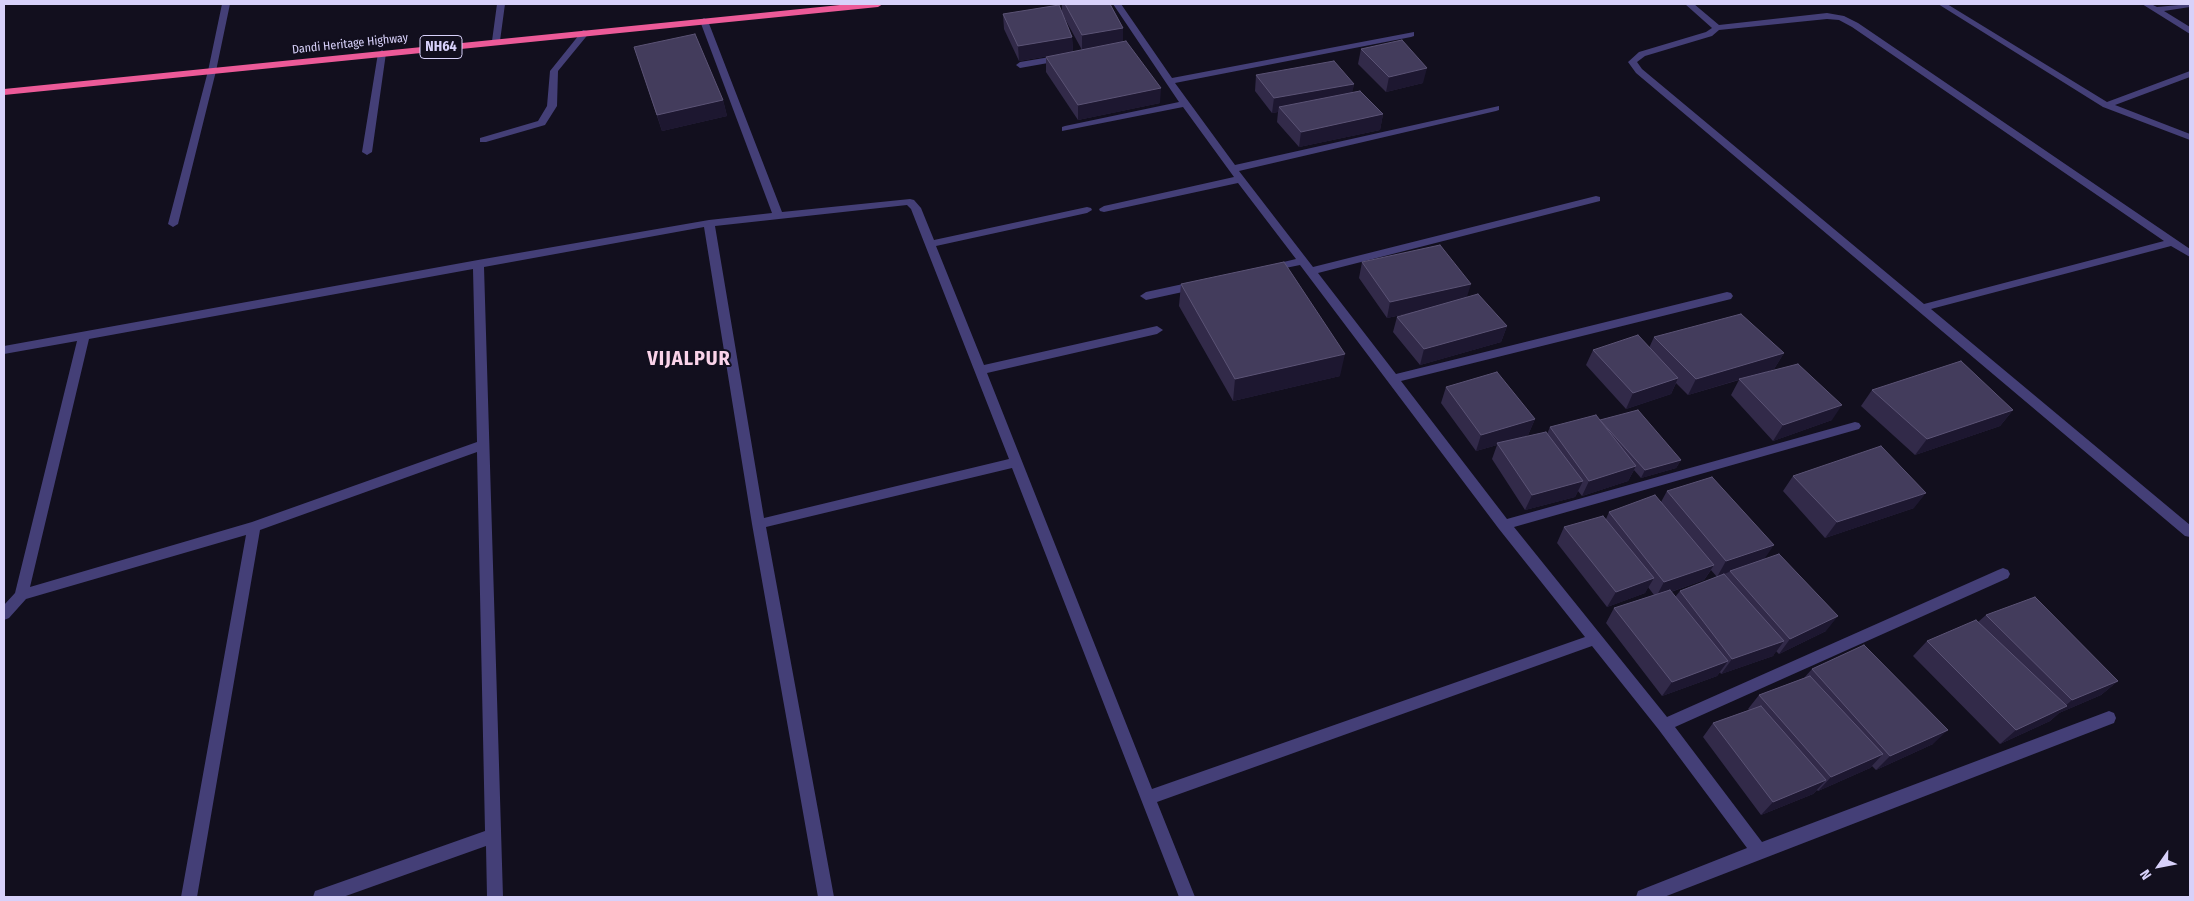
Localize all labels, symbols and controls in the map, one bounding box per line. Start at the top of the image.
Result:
street label: Dandi Heritage Highway [291,31,409,57]
road number: NH64 [420,36,462,58]
district label: VIJALPUR [646,347,732,371]
north arrow [2134,841,2184,891]
text: N [2137,866,2155,883]

